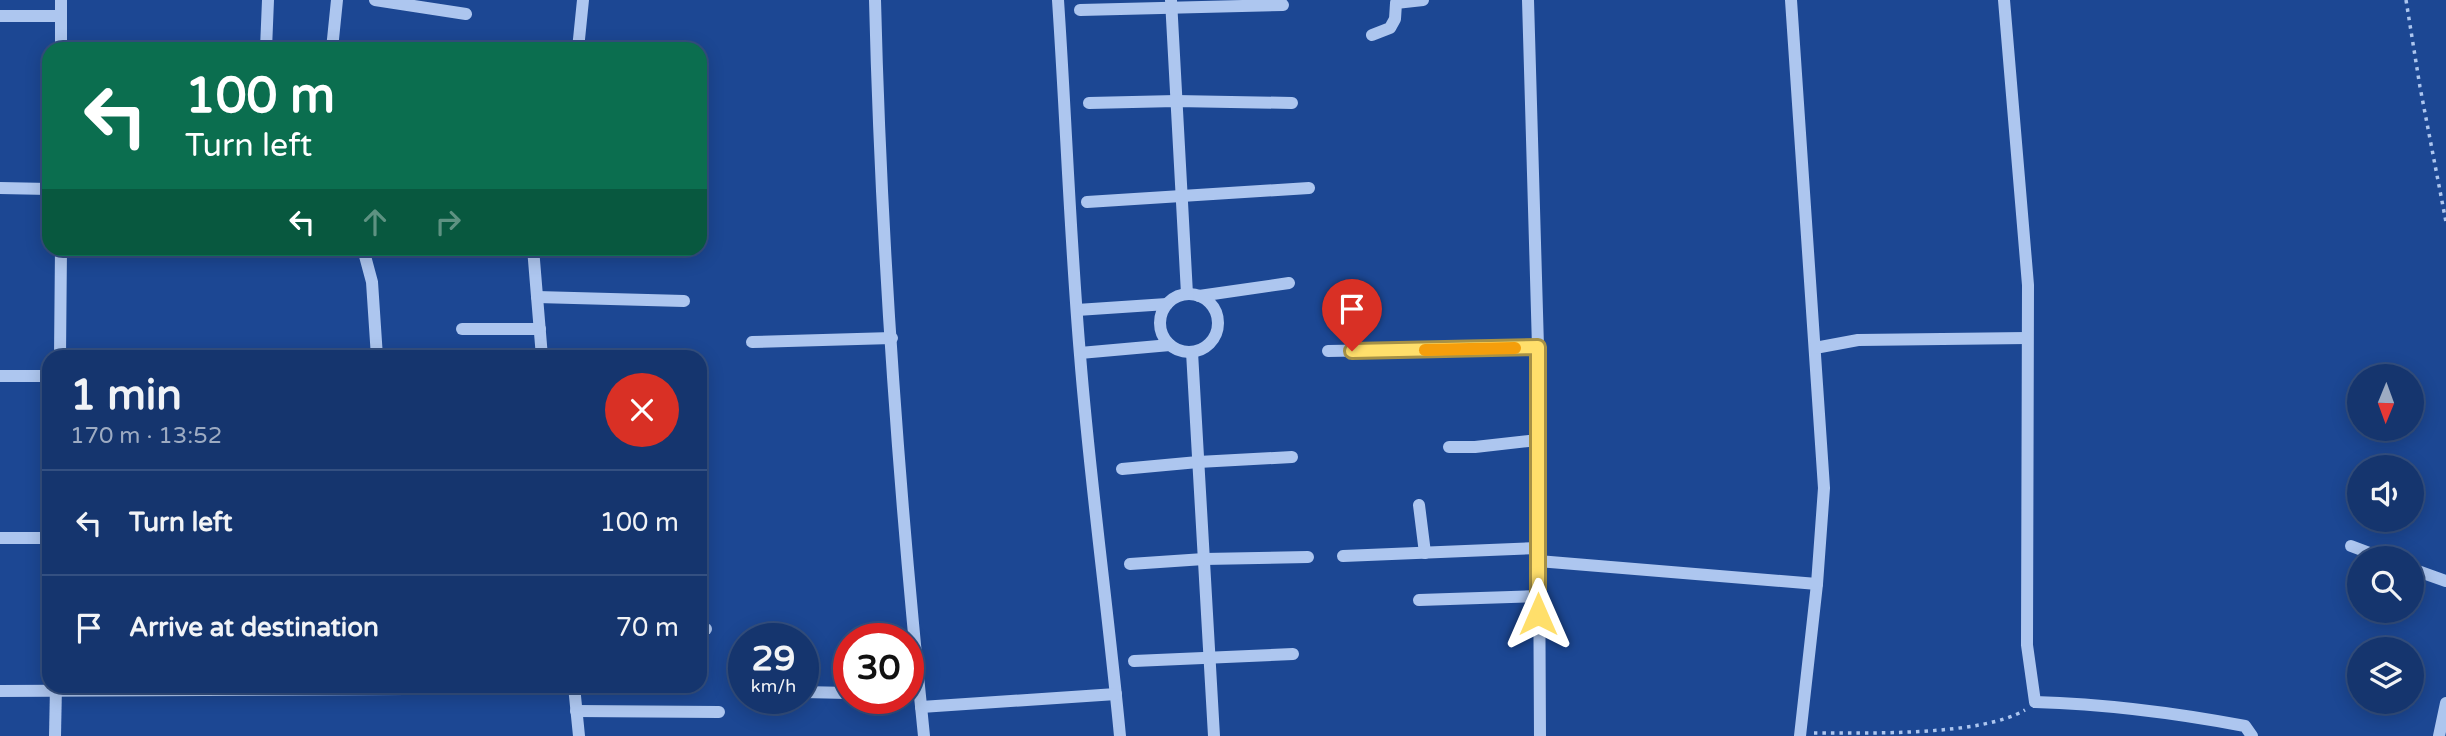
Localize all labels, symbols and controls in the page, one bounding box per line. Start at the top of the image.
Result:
text: 100 m [185,67,335,126]
icon: left [70,70,161,161]
text: Turn left [185,127,312,165]
icon: left [283,203,321,241]
icon: ahead [356,203,394,241]
icon: right [429,203,467,241]
pin [1322,279,1382,351]
icon: arrive [1333,290,1371,328]
north arrow [2347,364,2424,441]
map controls [2347,364,2424,714]
text: 1 min [70,370,182,421]
button: close [605,373,679,447]
text: 170 m · 13:52 [70,422,222,450]
button: sound [2347,455,2424,532]
icon: left [70,504,108,542]
text: Turn left [129,507,232,538]
text: 100 m [599,507,679,538]
button: search [2347,546,2424,623]
position arrow [1501,577,1575,651]
icon: arrive [70,609,108,647]
text: Arrive at destination [129,612,379,643]
text: 70 m [616,612,679,643]
speed limit sign: 30 [833,623,924,714]
button: layers [2347,637,2424,714]
text: 29 [752,638,795,680]
text: km/h [751,675,796,697]

